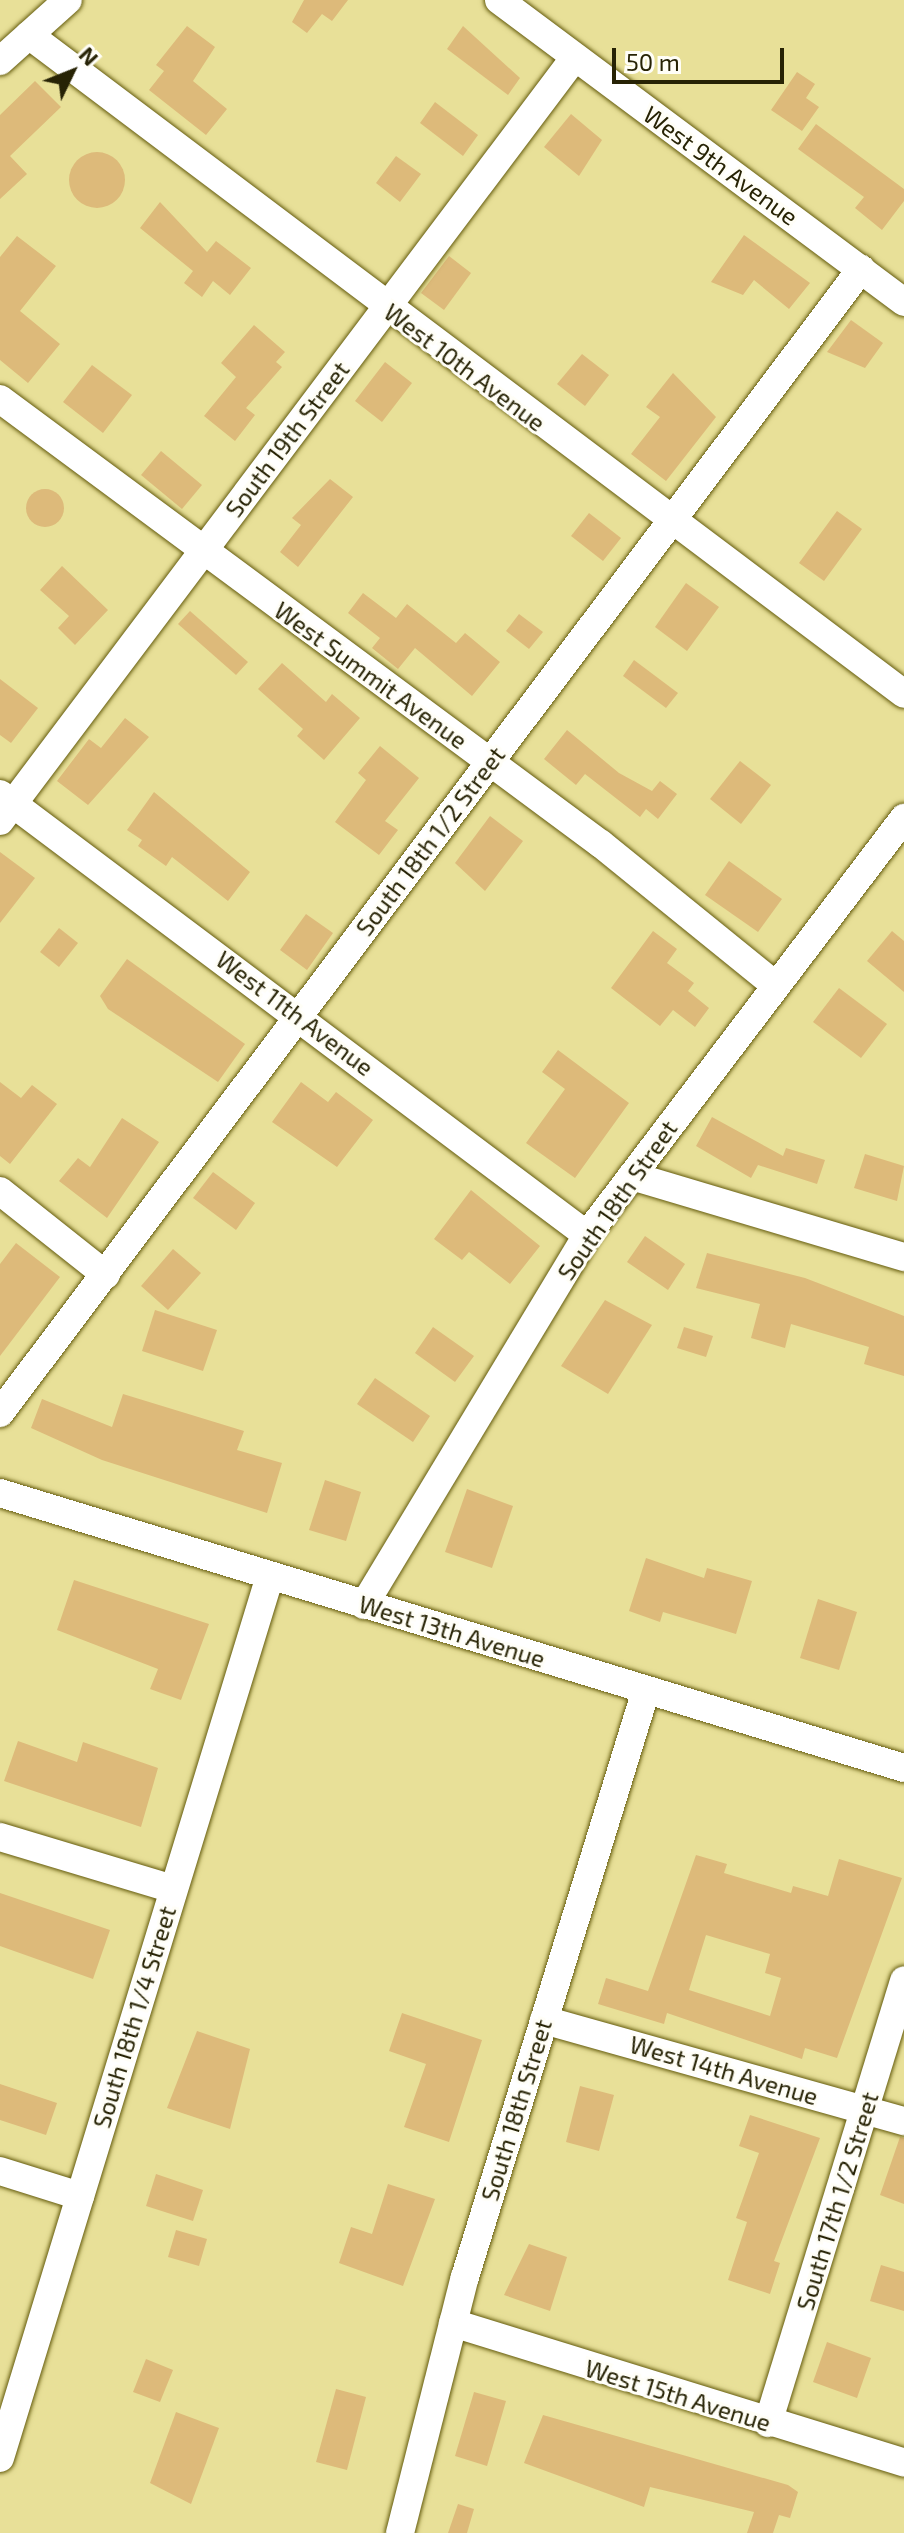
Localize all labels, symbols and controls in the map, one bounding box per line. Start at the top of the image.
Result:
north arrow [32,32,112,112]
scale bar [616,32,788,82]
text: N [75,41,104,70]
text: 50 m [626,47,680,76]
street label: West 9th Avenue [638,99,804,231]
street label: West 10th Avenue [379,297,551,437]
street label: South 19th Street [219,355,355,523]
street label: West Summit Avenue [269,595,473,755]
street label: South 18th 1/2 Street [350,741,510,941]
street label: West 11th Avenue [211,944,379,1082]
street label: South 18th Street [551,1115,683,1285]
street label: West 13th Avenue [355,1589,549,1673]
street label: South 18th 1/4 Street [87,1903,181,2131]
street label: South 18th Street [475,2016,557,2204]
street label: West 14th Avenue [626,2029,822,2111]
street label: South 17th 1/2 Street [790,2088,884,2314]
street label: West 15th Avenue [581,2353,775,2437]

